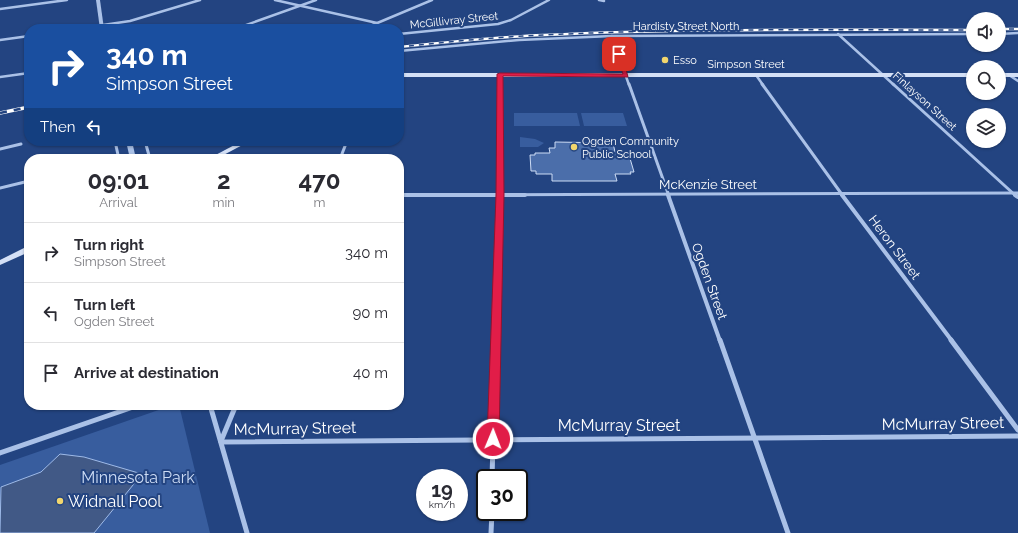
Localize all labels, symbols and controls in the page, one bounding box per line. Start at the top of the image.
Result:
street label: McGillivray Street [409,9,499,32]
map controls [966,12,1006,148]
button: sound [966,12,1006,52]
street label: Hardisty Street North [633,20,739,33]
pin [602,37,636,71]
text: 340 m [106,39,188,72]
icon: right [40,40,92,92]
icon: arrive [608,43,630,65]
place label: Esso [673,54,697,67]
marker: Esso [660,55,670,65]
street label: Simpson Street [707,58,785,71]
button: search [966,60,1006,100]
street label: Finlayson Street [890,69,960,134]
text: Simpson Street [106,73,233,94]
button: layers [966,108,1006,148]
icon: left [83,116,105,138]
text: Then [40,118,75,136]
place label: Ogden Community Public School [582,135,679,161]
marker: Ogden Community Public School [569,142,579,152]
text: 09:01 [88,166,149,195]
text: 2 [217,166,231,195]
text: 470 [299,166,340,195]
street label: McKenzie Street [659,177,758,192]
text: Arrival [99,195,137,210]
text: min [213,195,235,210]
text: m [313,195,325,210]
street label: Heron Street [866,212,924,283]
text: Turn right [74,236,144,254]
street label: Ogden Street [689,241,731,322]
icon: right [40,242,62,264]
text: 340 m [345,244,388,262]
text: Simpson Street [74,254,166,269]
text: Turn left [74,296,135,314]
icon: left [40,302,62,324]
text: 90 m [352,304,388,322]
text: Ogden Street [74,314,154,329]
icon: arrive [40,362,62,384]
text: Arrive at destination [74,364,219,382]
text: 40 m [353,364,388,382]
street label: McMurray Street [882,413,1005,434]
street label: McMurray Street [558,416,681,435]
street label: McMurray Street [234,418,357,439]
position arrow [472,418,514,460]
park label: Minnesota Park [81,468,195,487]
speed limit sign: 30 [476,469,528,521]
text: 19 [431,478,453,502]
place label: Widnall Pool [68,492,162,511]
marker: Widnall Pool [55,496,65,506]
text: km/h [429,499,455,510]

